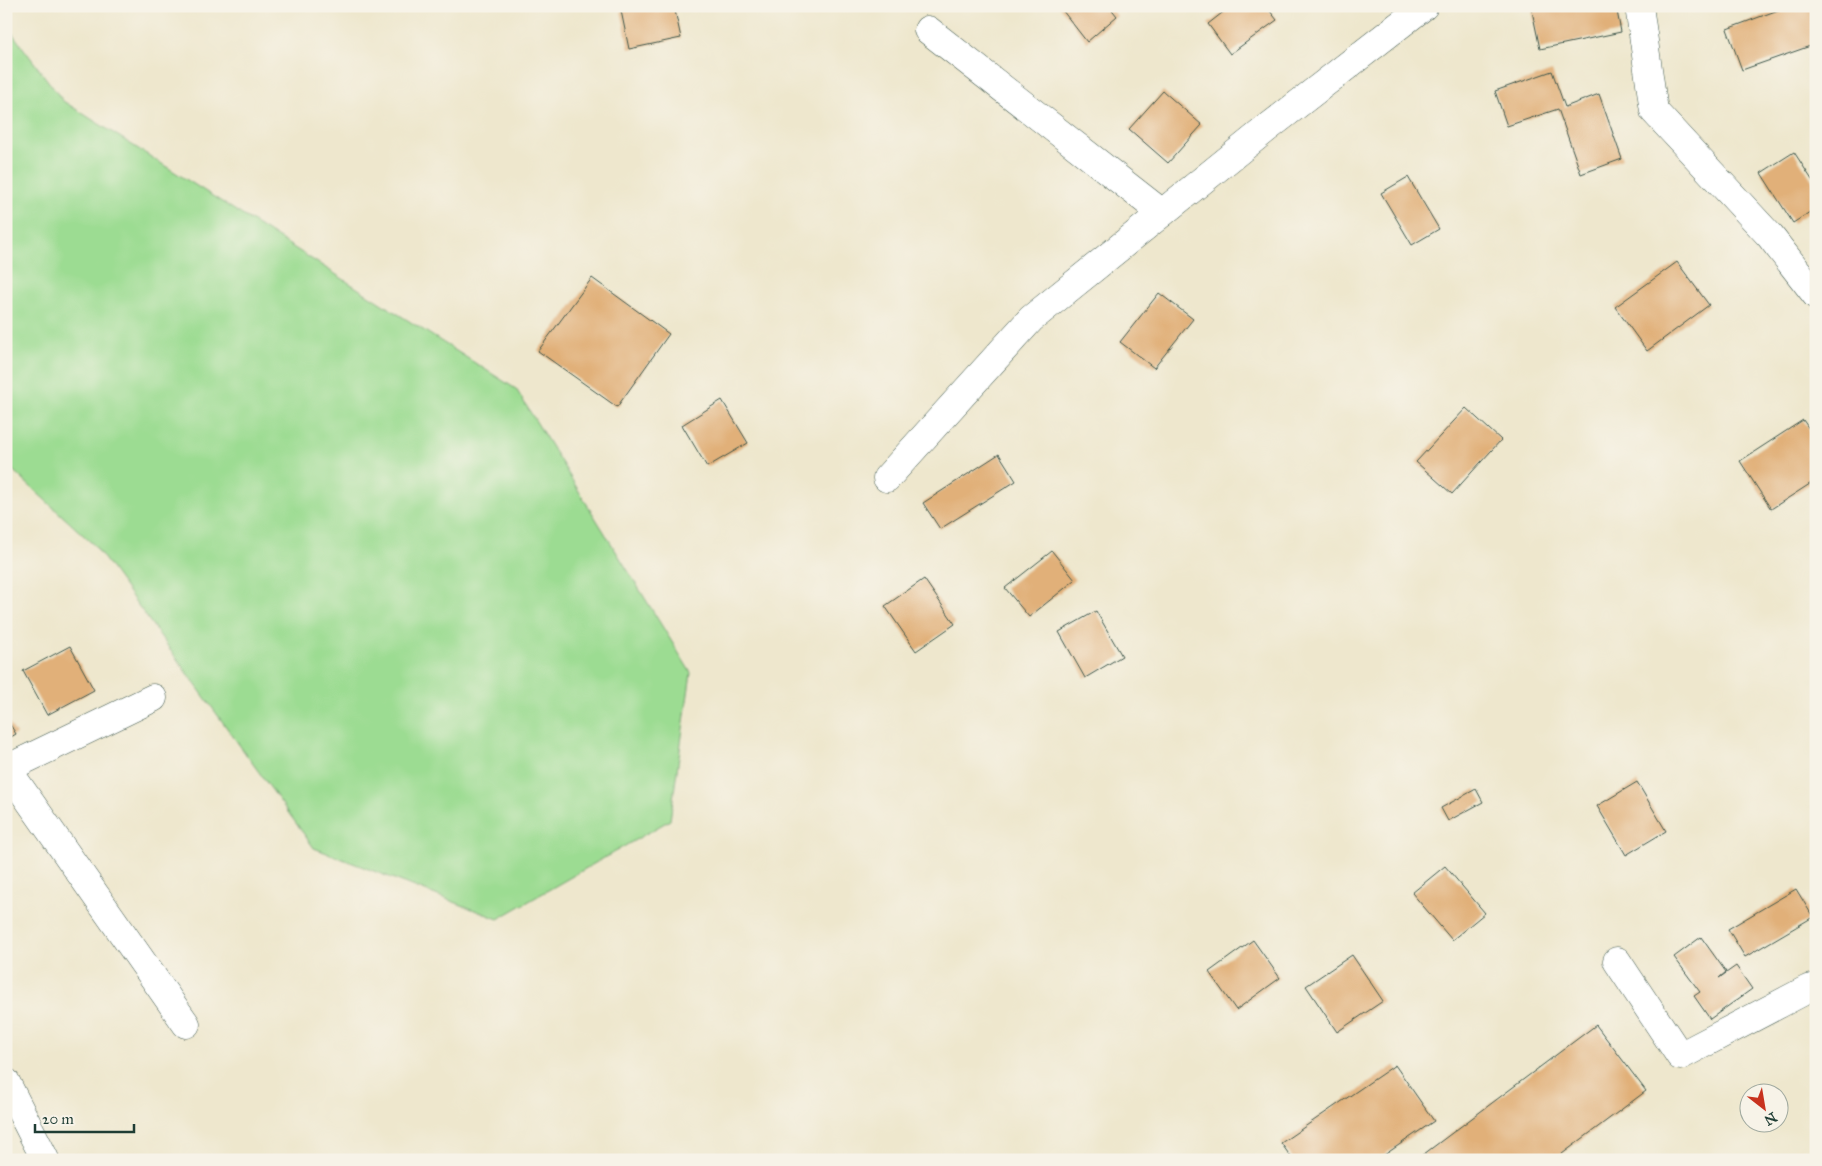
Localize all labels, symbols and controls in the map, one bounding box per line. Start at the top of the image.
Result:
north arrow [1740,1084,1790,1134]
scale bar [35,1101,134,1133]
text: N [1761,1108,1780,1129]
text: 20 m [42,1110,74,1128]

